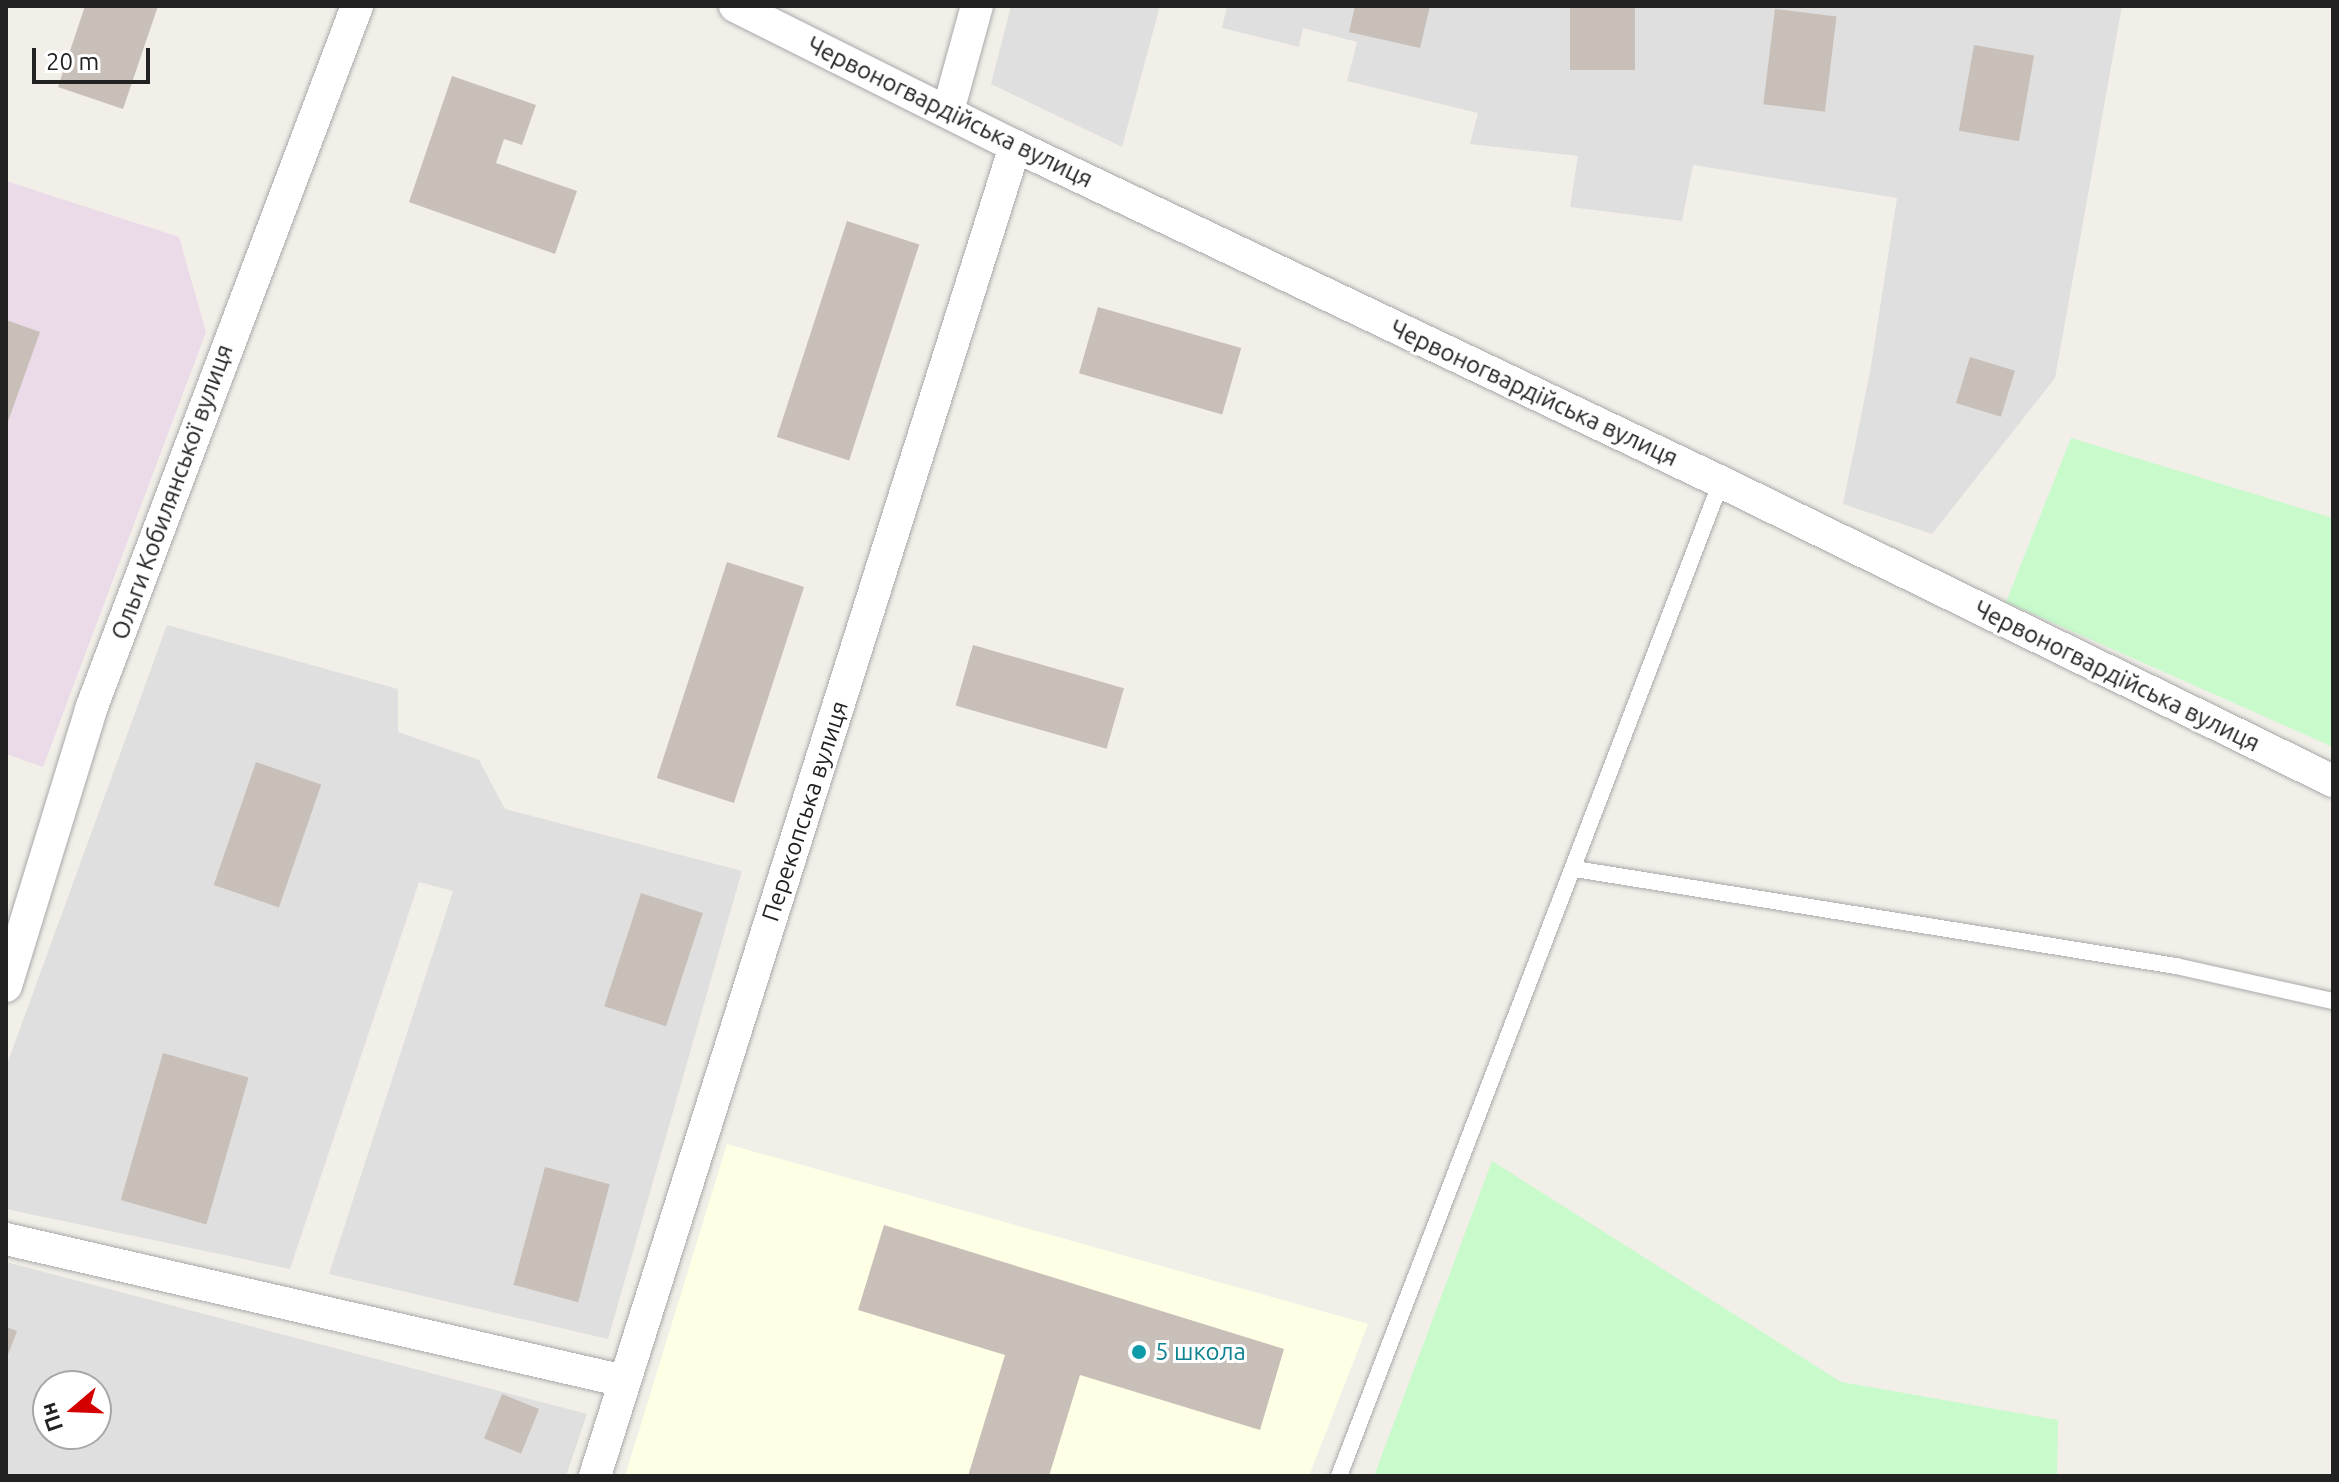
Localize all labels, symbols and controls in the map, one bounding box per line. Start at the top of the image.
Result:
street label: Червоногвардійська вулиця [803,30,1097,194]
scale bar [36,32,154,82]
text: 20 m [46,48,99,75]
street label: Червоногвардійська вулиця [1386,314,1682,472]
street label: Ольги Кобилянської вулиця [105,340,239,644]
street label: Червоногвардійська вулиця [1970,594,2264,758]
street label: Перекопська вулиця [756,697,854,925]
place label: 5 школа [1155,1338,1246,1366]
marker: 5 школа [1130,1343,1148,1361]
north arrow [32,1370,112,1450]
text: Пн [34,1400,67,1435]

